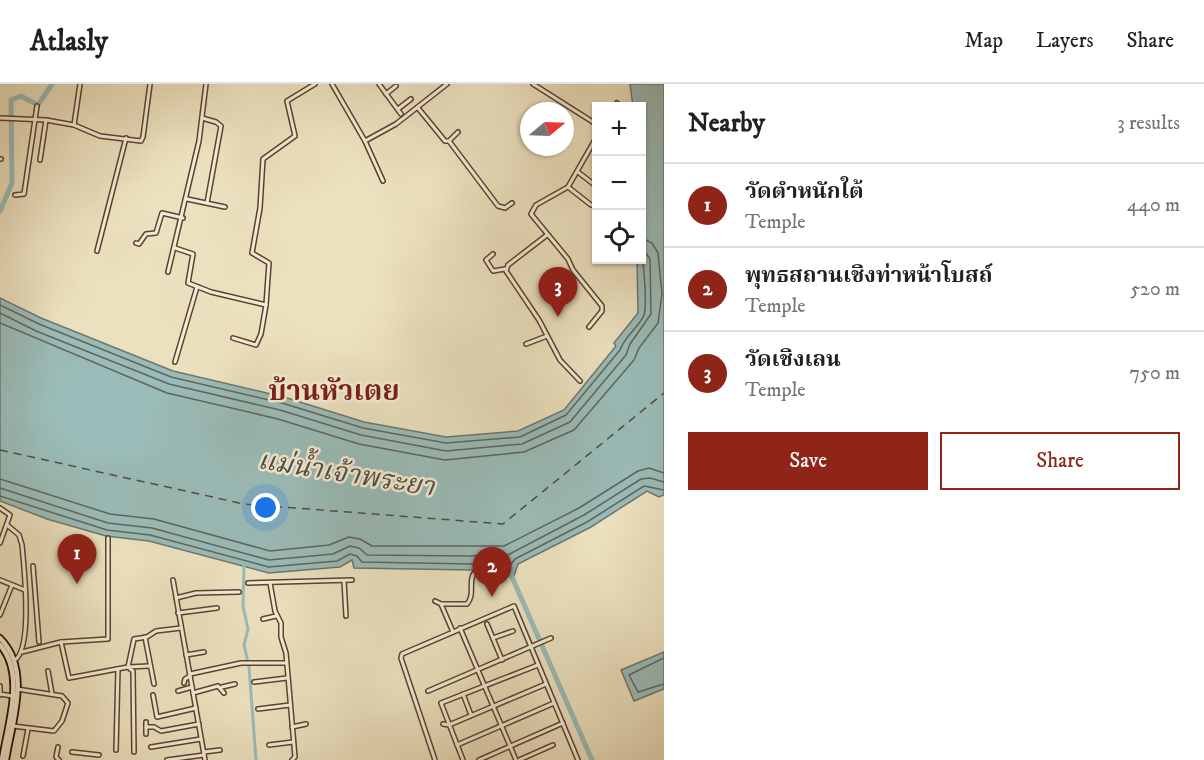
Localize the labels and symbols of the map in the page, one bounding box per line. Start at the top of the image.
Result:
north arrow [520,102,574,156]
pin: 3 [538,268,578,317]
district label: บ้านหัวเตย [268,374,400,409]
water label: แม่น้ำเจ้าพระยา [255,439,438,505]
your location [251,493,280,522]
pin: 1 [58,534,97,584]
pin: 2 [472,548,512,597]

